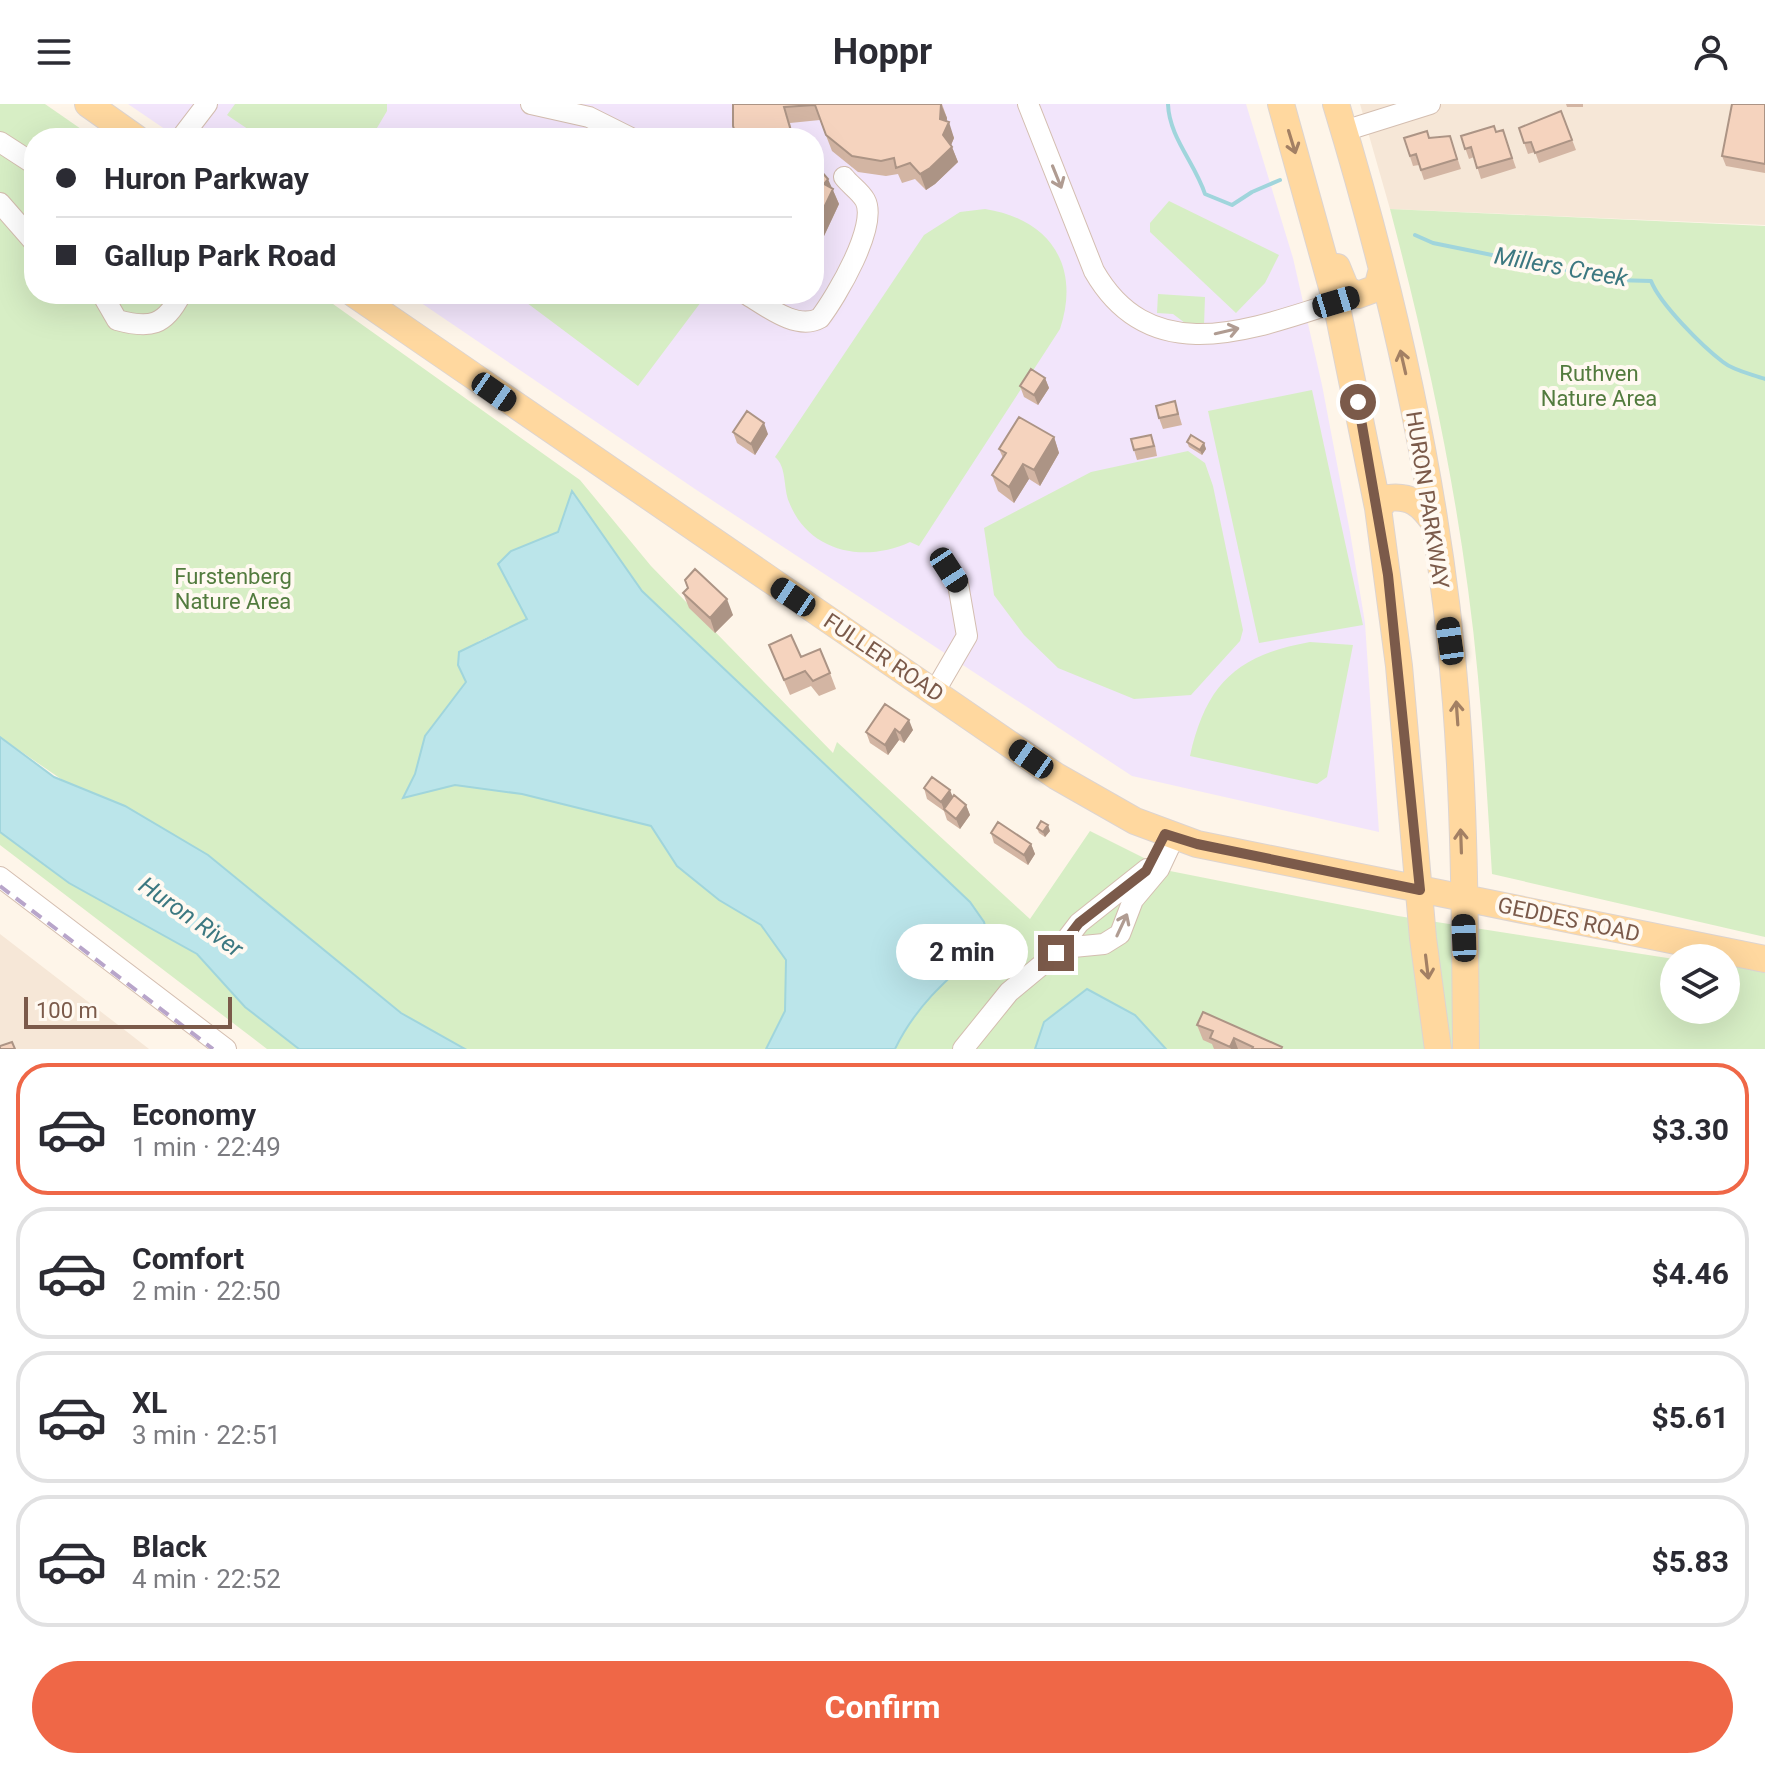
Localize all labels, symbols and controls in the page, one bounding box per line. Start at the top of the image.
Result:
icon: menu [32,30,76,74]
icon: person [1689,30,1733,74]
text: Hoppr [833,31,932,73]
one-way arrow [1285,129,1300,155]
text: Huron Parkway [104,161,309,196]
one-way arrow [1050,164,1065,188]
text: Gallup Park Road [104,238,336,273]
water label: Millers Creek [1492,242,1631,293]
car [1310,284,1362,320]
one-way arrow [1213,323,1239,338]
one-way arrow [1395,349,1410,375]
park label: Ruthven Nature Area [1541,361,1657,411]
car [467,368,521,416]
route start [1340,384,1376,420]
street label: HURON PARKWAY [1401,409,1454,591]
car [926,543,972,597]
park label: Furstenberg Nature Area [174,564,292,614]
car [766,574,820,620]
street label: FULLER ROAD [819,608,948,707]
car [1435,616,1465,666]
one-way arrow [1449,700,1464,727]
car [1004,735,1058,783]
one-way arrow [1453,828,1469,855]
water label: Huron River [134,871,249,964]
street label: GEDDES ROAD [1496,892,1642,947]
one-way arrow [1116,914,1131,938]
car [1451,914,1477,962]
callout: 2 min [896,925,1028,981]
route end [1038,935,1074,971]
text: 2 min [929,937,995,967]
map controls [1660,944,1740,1024]
button: layers [1660,944,1740,1024]
one-way arrow [1420,954,1435,979]
scale bar [24,993,232,1029]
text: 100 m [36,998,98,1023]
icon: car [36,1093,108,1165]
text: Economy [132,1097,256,1132]
text: $3.30 [1651,1112,1729,1147]
text: 1 min · 22:49 [132,1132,281,1162]
icon: car [36,1237,108,1309]
text: Comfort [132,1241,244,1276]
text: $4.46 [1651,1256,1729,1291]
text: 2 min · 22:50 [132,1276,281,1306]
icon: car [36,1381,108,1453]
text: XL [132,1385,167,1420]
text: $5.61 [1651,1400,1729,1435]
text: 3 min · 22:51 [132,1420,281,1450]
icon: car [36,1525,108,1597]
text: Black [132,1529,207,1564]
text: $5.83 [1651,1544,1729,1579]
text: 4 min · 22:52 [132,1564,281,1594]
button: Confirm [32,1661,1733,1753]

